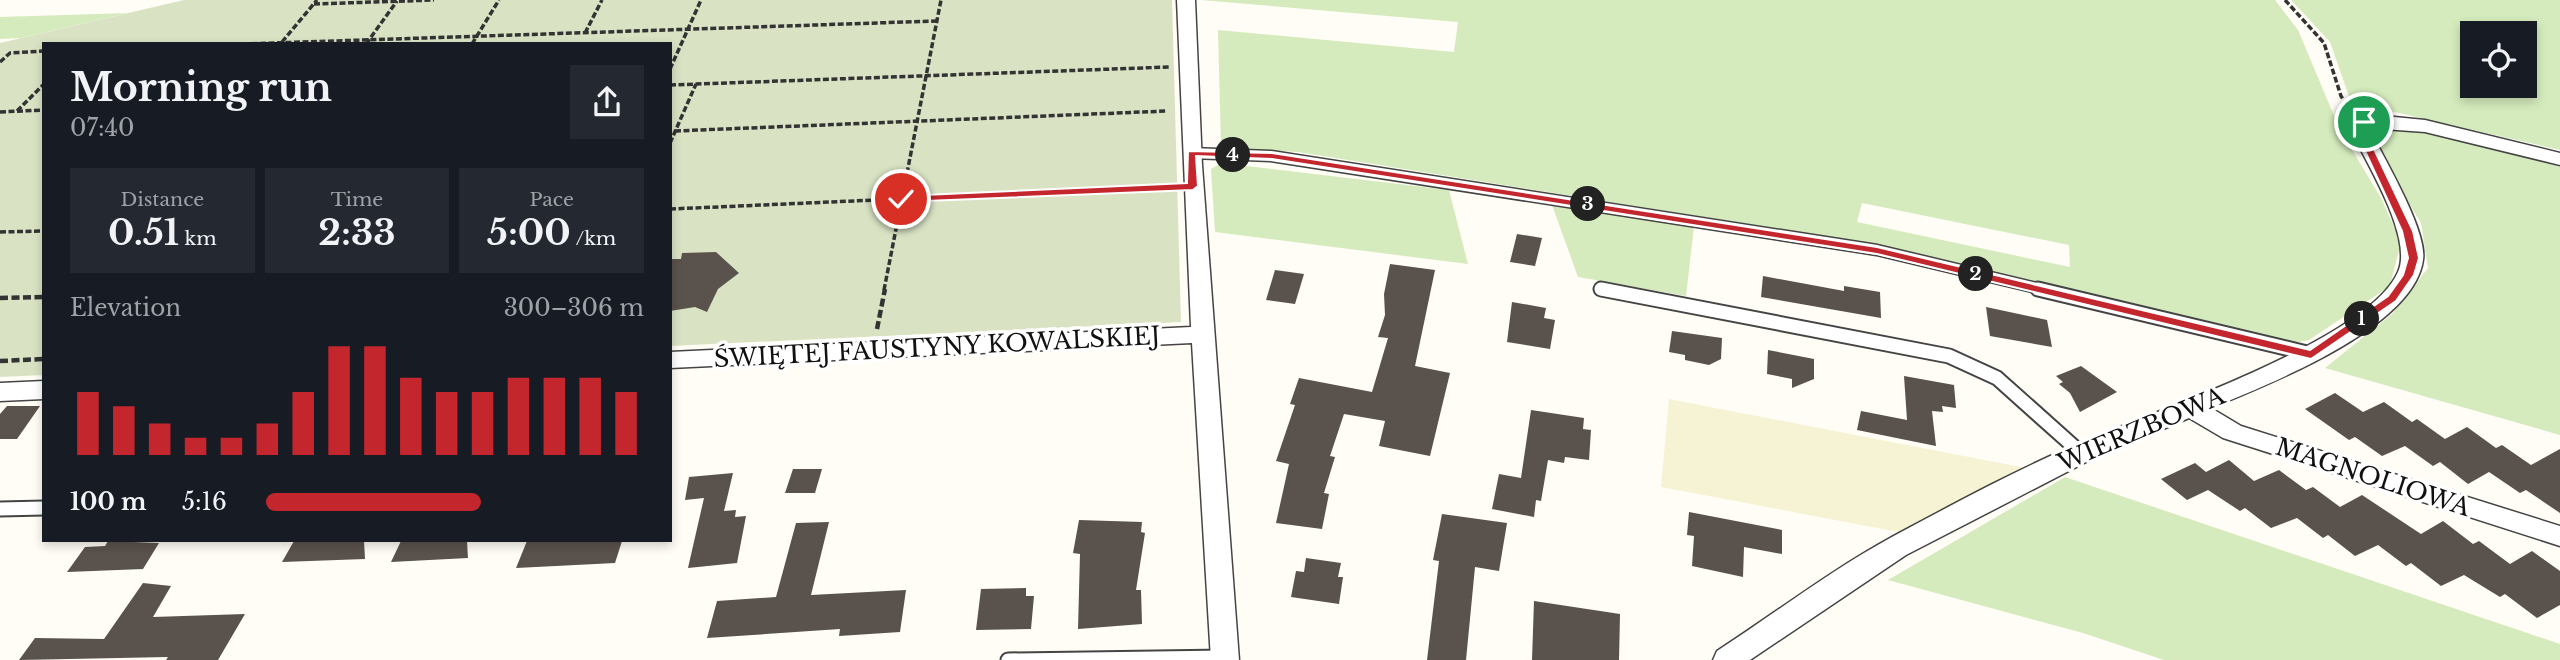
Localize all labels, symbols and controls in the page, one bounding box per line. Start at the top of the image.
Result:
map controls [2460,21,2537,98]
button: locate [2460,21,2537,98]
text: Morning run [70,64,332,111]
button: share [570,65,644,139]
pin [2334,92,2394,152]
icon: arrive [2345,103,2383,141]
text: 07:40 [70,114,134,142]
pin: 4 [1216,138,1250,172]
text: 4 [1226,143,1239,166]
pin [871,169,931,229]
icon: check [882,180,920,218]
pin: 3 [1570,186,1606,222]
text: Distance [120,188,204,211]
text: Time [331,188,383,211]
text: Pace [529,188,574,211]
text: 3 [1581,192,1594,215]
text: 0.51 [108,211,179,254]
text: 2:33 [318,211,396,254]
text: 5:00 [487,211,571,254]
text: km [179,227,217,250]
text: /km [571,227,616,250]
pin: 2 [1958,256,1994,292]
text: 2 [1969,262,1982,285]
text: Elevation [70,294,181,322]
text: 300–306 m [504,294,644,322]
pin: 1 [2344,302,2380,336]
text: 1 [2357,307,2366,330]
street label: ŚWIĘTEJ FAUSTYNY KOWALSKIEJ [713,320,1161,373]
street label: WIERZBOWA [2052,381,2229,478]
street label: MAGNOLIOWA [2272,432,2474,522]
text: 100 m [70,488,146,516]
text: 5:16 [182,488,227,516]

